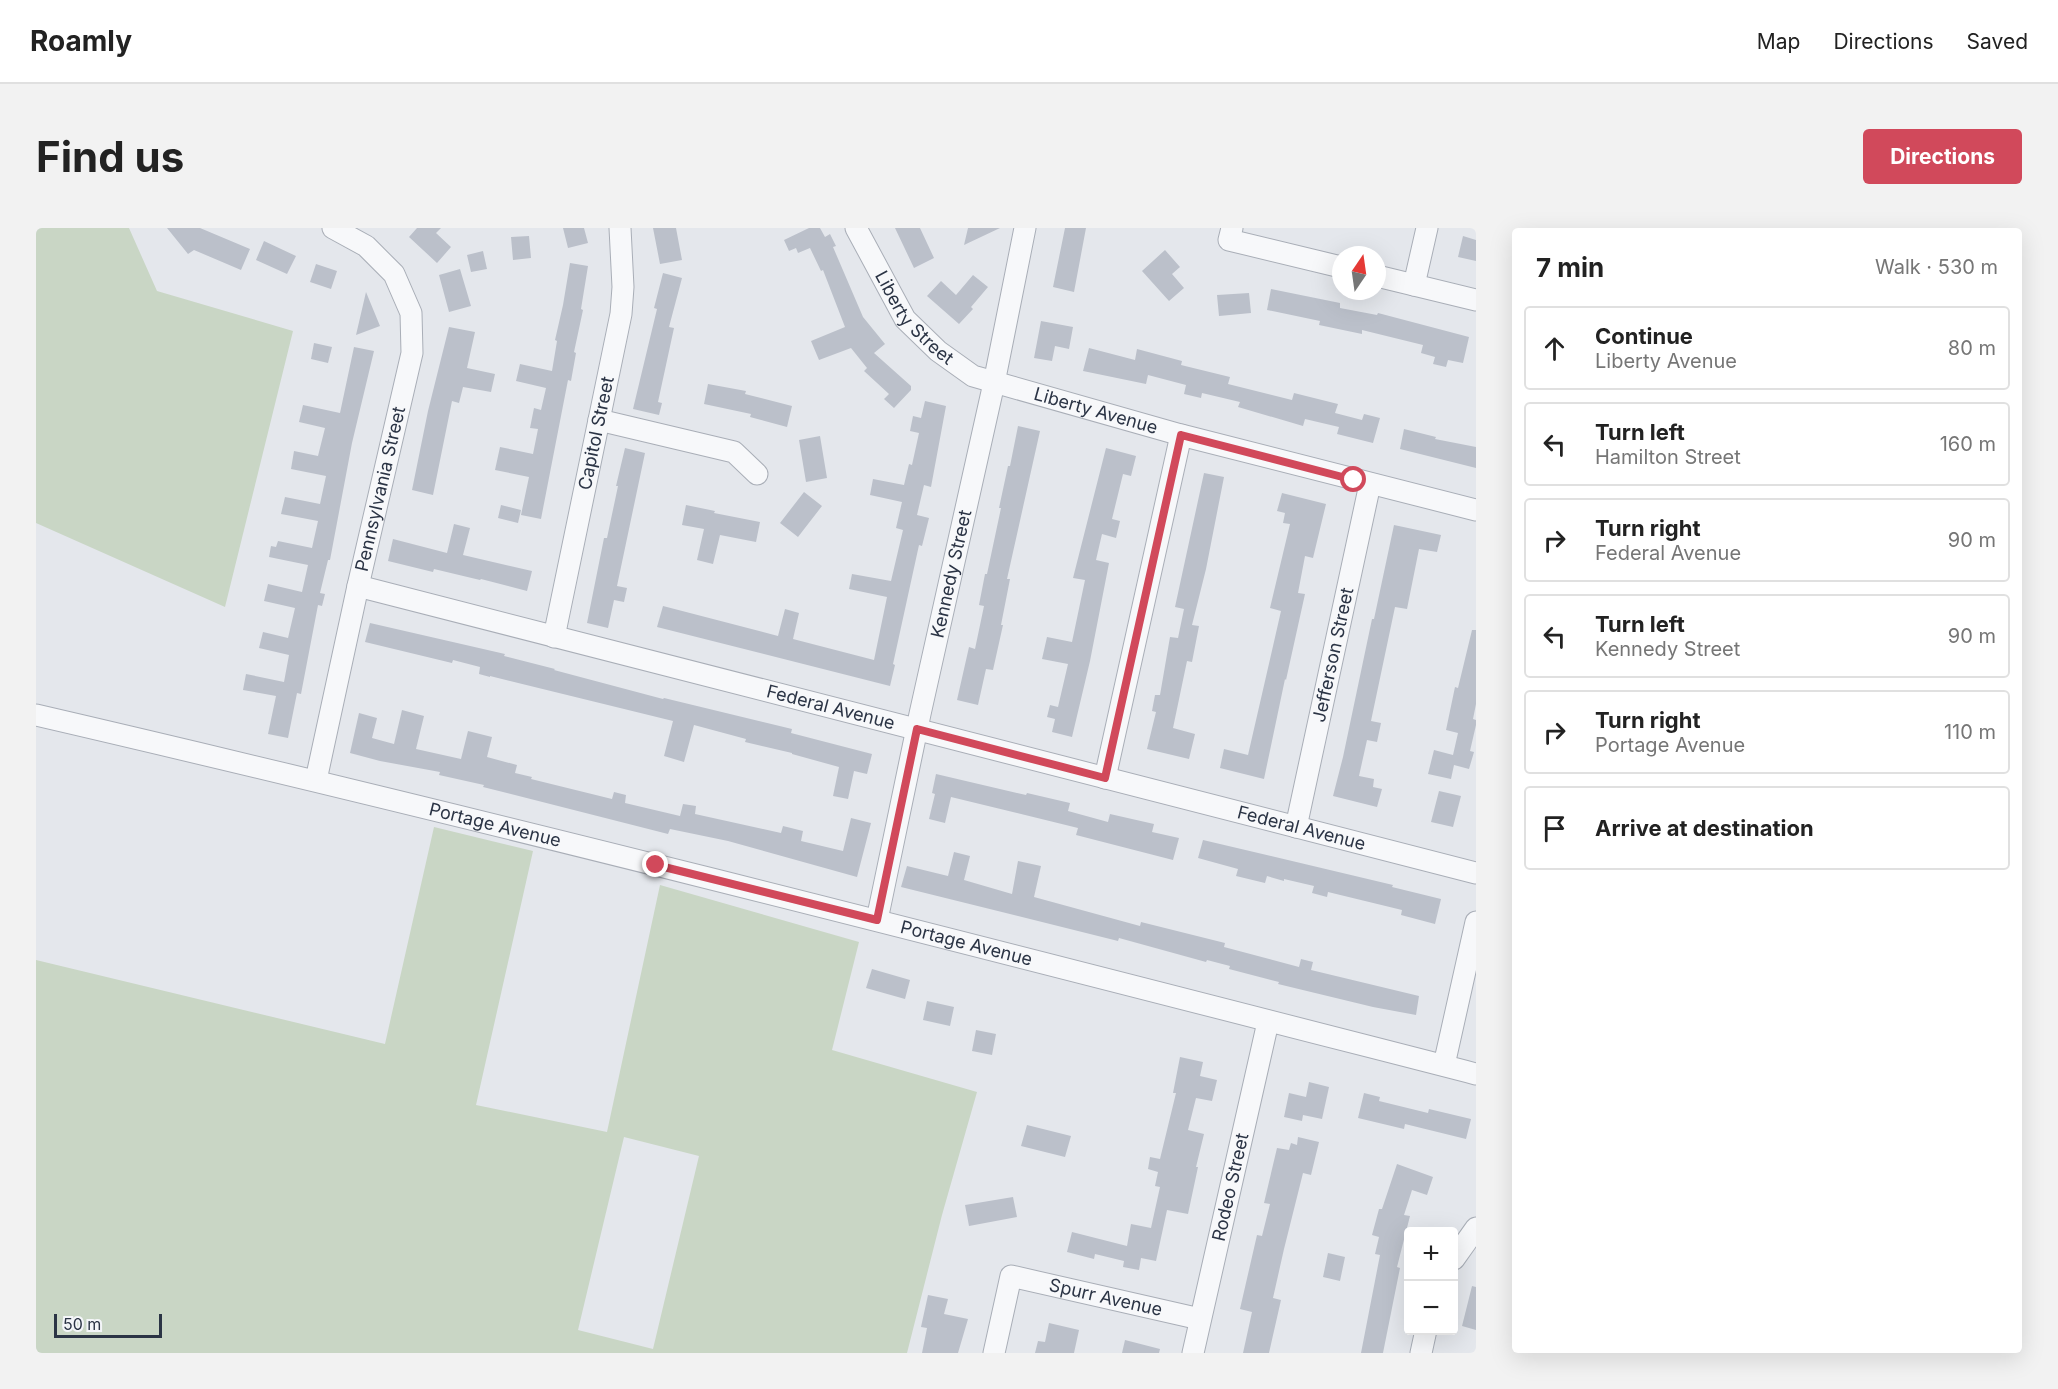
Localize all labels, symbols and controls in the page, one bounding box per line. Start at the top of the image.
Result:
text: Roamly [30,24,132,58]
text: Map [1757,29,1800,54]
text: Directions [1833,29,1934,54]
text: Saved [1967,29,2028,54]
button: Directions [1863,129,2022,184]
text: Find us [36,131,184,182]
north arrow [1332,246,1386,300]
text: 7 min [1536,252,1604,283]
text: Walk · 530 m [1875,255,1998,279]
street label: Liberty Street [871,267,958,369]
text: Continue [1595,323,1693,349]
icon: ahead [1538,332,1571,365]
text: 80 m [1948,336,1996,360]
text: Liberty Avenue [1595,349,1737,373]
street label: Capitol Street [574,374,618,492]
street label: Liberty Avenue [1032,383,1160,438]
street label: Pennsylvania Street [351,404,409,573]
text: Turn left [1595,419,1685,445]
icon: left [1538,428,1571,461]
text: 160 m [1940,432,1996,456]
text: Hamilton Street [1595,445,1741,469]
route start [1340,466,1366,492]
street label: Kennedy Street [926,508,975,640]
text: Turn right [1595,515,1701,541]
icon: right [1538,524,1571,557]
text: 90 m [1948,528,1996,552]
text: Federal Avenue [1595,541,1741,565]
street label: Jefferson Street [1308,586,1357,724]
text: Turn left [1595,611,1685,637]
icon: left [1538,620,1571,653]
text: 90 m [1948,624,1996,648]
text: Kennedy Street [1595,637,1740,661]
street label: Federal Avenue [764,680,897,733]
text: Turn right [1595,707,1701,733]
icon: right [1538,716,1571,749]
text: 110 m [1944,720,1996,744]
text: Portage Avenue [1595,733,1745,757]
street label: Portage Avenue [427,798,563,851]
street label: Federal Avenue [1235,801,1368,854]
icon: arrive [1538,812,1571,845]
text: Arrive at destination [1595,815,1814,841]
route end [642,851,668,877]
street label: Portage Avenue [898,916,1035,970]
street label: Rodeo Street [1208,1131,1253,1243]
map controls [1404,1227,1458,1335]
button: + [1404,1227,1458,1281]
street label: Spurr Avenue [1047,1274,1164,1320]
button: − [1404,1281,1458,1335]
scale bar [54,1311,162,1338]
text: 50 m [63,1314,101,1334]

